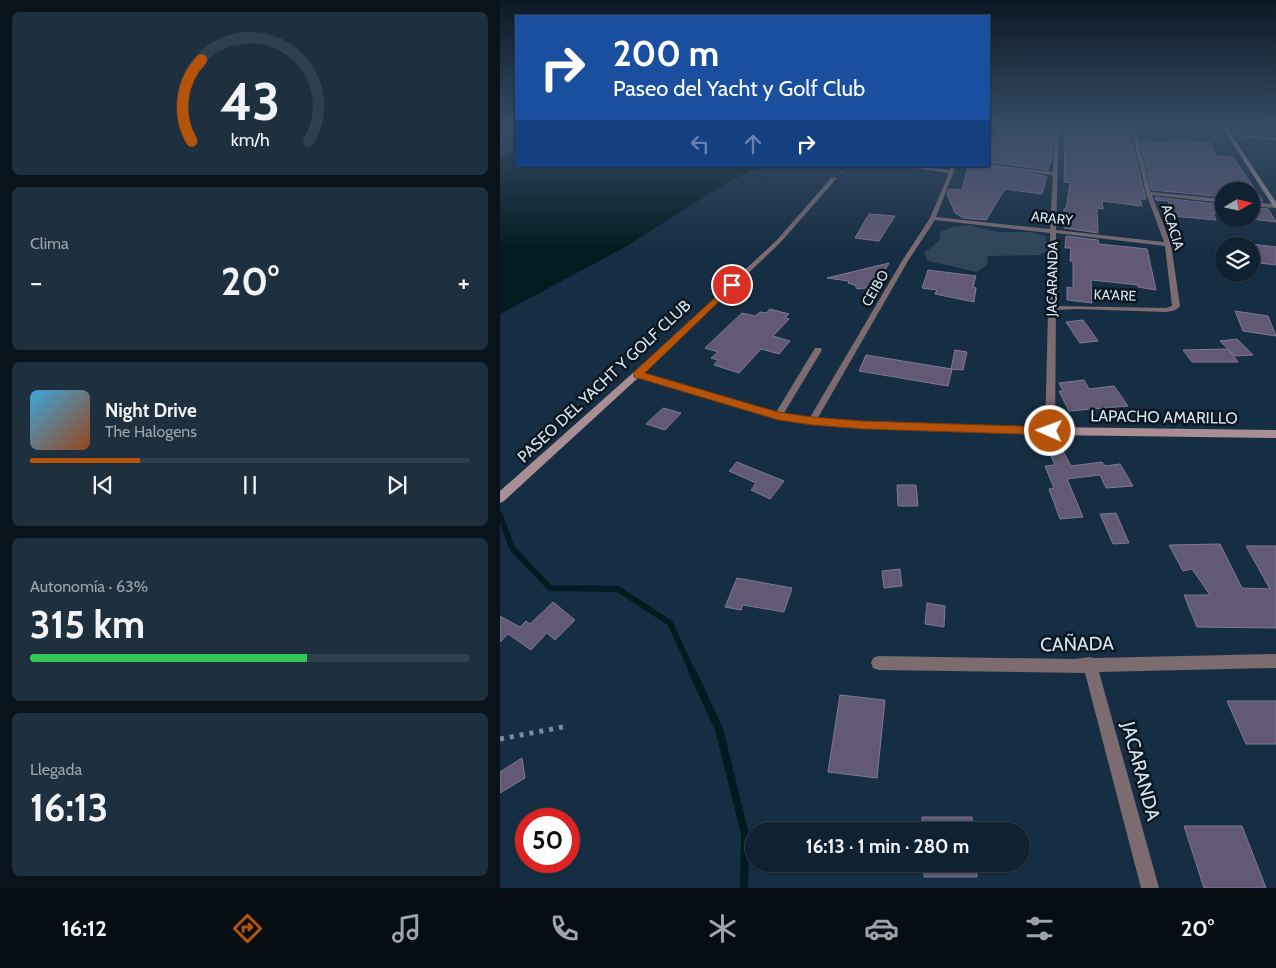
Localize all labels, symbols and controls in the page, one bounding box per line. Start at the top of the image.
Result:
text: 200 m [613,32,719,75]
icon: right [530,35,595,100]
text: 43 [220,70,280,133]
text: Paseo del Yacht y Golf Club [613,75,865,102]
text: km/h [230,129,270,150]
icon: left [686,130,714,158]
icon: ahead [739,130,767,158]
icon: right [792,130,820,158]
north arrow [1215,182,1260,228]
map controls [1215,182,1260,282]
street label: ACACIA [1158,202,1188,252]
street label: ARARY [1030,207,1075,229]
text: Clima [30,234,69,253]
button: layers [1215,237,1260,282]
street label: JACARANDA [1042,241,1062,318]
text: 20° [221,258,279,305]
pin [711,264,753,306]
text: − [30,265,42,299]
text: + [458,265,470,299]
street label: CEIBO [857,266,893,309]
icon: arrive [718,271,746,299]
street label: KA'ARE [1093,285,1137,305]
street label: PASEO DEL YACHT Y GOLF CLUB [513,295,695,466]
text: Night Drive [105,399,197,422]
position arrow [1023,404,1075,456]
street label: LAPACHO AMARILLO [1090,406,1238,428]
text: The Halogens [105,422,197,441]
icon: previous [89,471,117,499]
icon: pause [236,471,264,499]
icon: next [383,471,411,499]
text: Autonomía · 63% [30,577,148,596]
text: 315 km [30,601,145,648]
street label: CAÑADA [1040,631,1114,656]
street label: JACARANDA [1116,718,1165,823]
text: Llegada [30,760,82,779]
text: 16:13 [30,784,108,831]
speed limit sign: 50 [515,808,580,873]
text: 16:13 · 1 min · 280 m [806,835,969,858]
icon: directions [230,911,265,946]
icon: music [389,911,424,946]
icon: phone [547,911,582,946]
icon: climate [705,911,740,946]
icon: car [864,911,899,946]
icon: filters [1022,911,1057,946]
text: 16:12 [62,915,107,942]
text: 20° [1181,915,1214,942]

